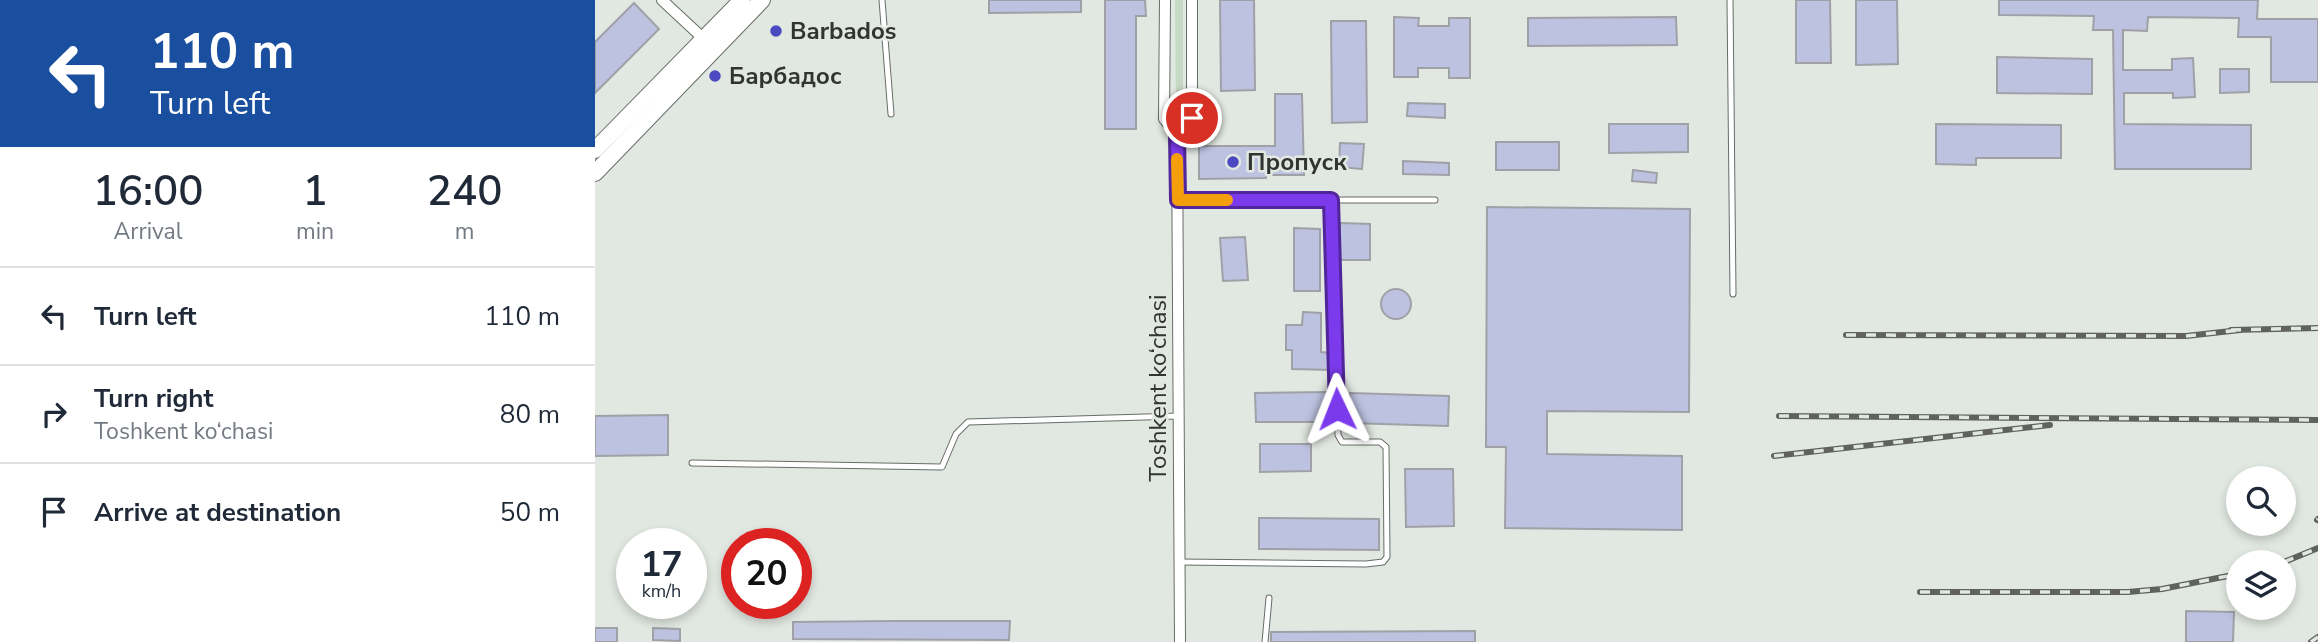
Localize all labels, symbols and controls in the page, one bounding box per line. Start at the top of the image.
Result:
place label: Barbados [790,15,897,47]
text: 110 m [150,18,294,85]
marker: Barbados [768,23,784,39]
icon: left [35,28,126,119]
place label: Барбадос [729,60,842,92]
marker: Барбадос [707,68,723,84]
text: Turn left [150,82,270,125]
pin [1162,88,1222,148]
icon: arrive [1173,99,1211,137]
place label: Пропуск [1247,146,1347,178]
marker: Пропуск [1225,154,1241,170]
text: 16:00 [93,163,203,220]
text: 1 [302,163,328,220]
text: 240 [427,163,502,220]
text: Arrival [113,216,183,247]
text: min [296,216,334,247]
text: m [455,216,474,247]
street label: Toshkent ko‘chasi [1142,294,1174,482]
icon: left [35,297,73,335]
text: Turn left [94,299,197,334]
text: 110 m [484,299,560,334]
position arrow [1300,372,1374,446]
text: Turn right [94,381,213,416]
icon: right [35,395,73,433]
text: 80 m [500,397,560,432]
text: Toshkent ko‘chasi [94,416,273,447]
map controls [2226,466,2296,620]
button: search [2226,466,2296,536]
icon: arrive [35,493,73,531]
text: Arrive at destination [94,495,341,530]
text: 50 m [500,495,560,530]
speed limit sign: 20 [721,528,812,619]
text: 17 [640,541,683,588]
button: layers [2226,550,2296,620]
text: km/h [642,579,681,603]

